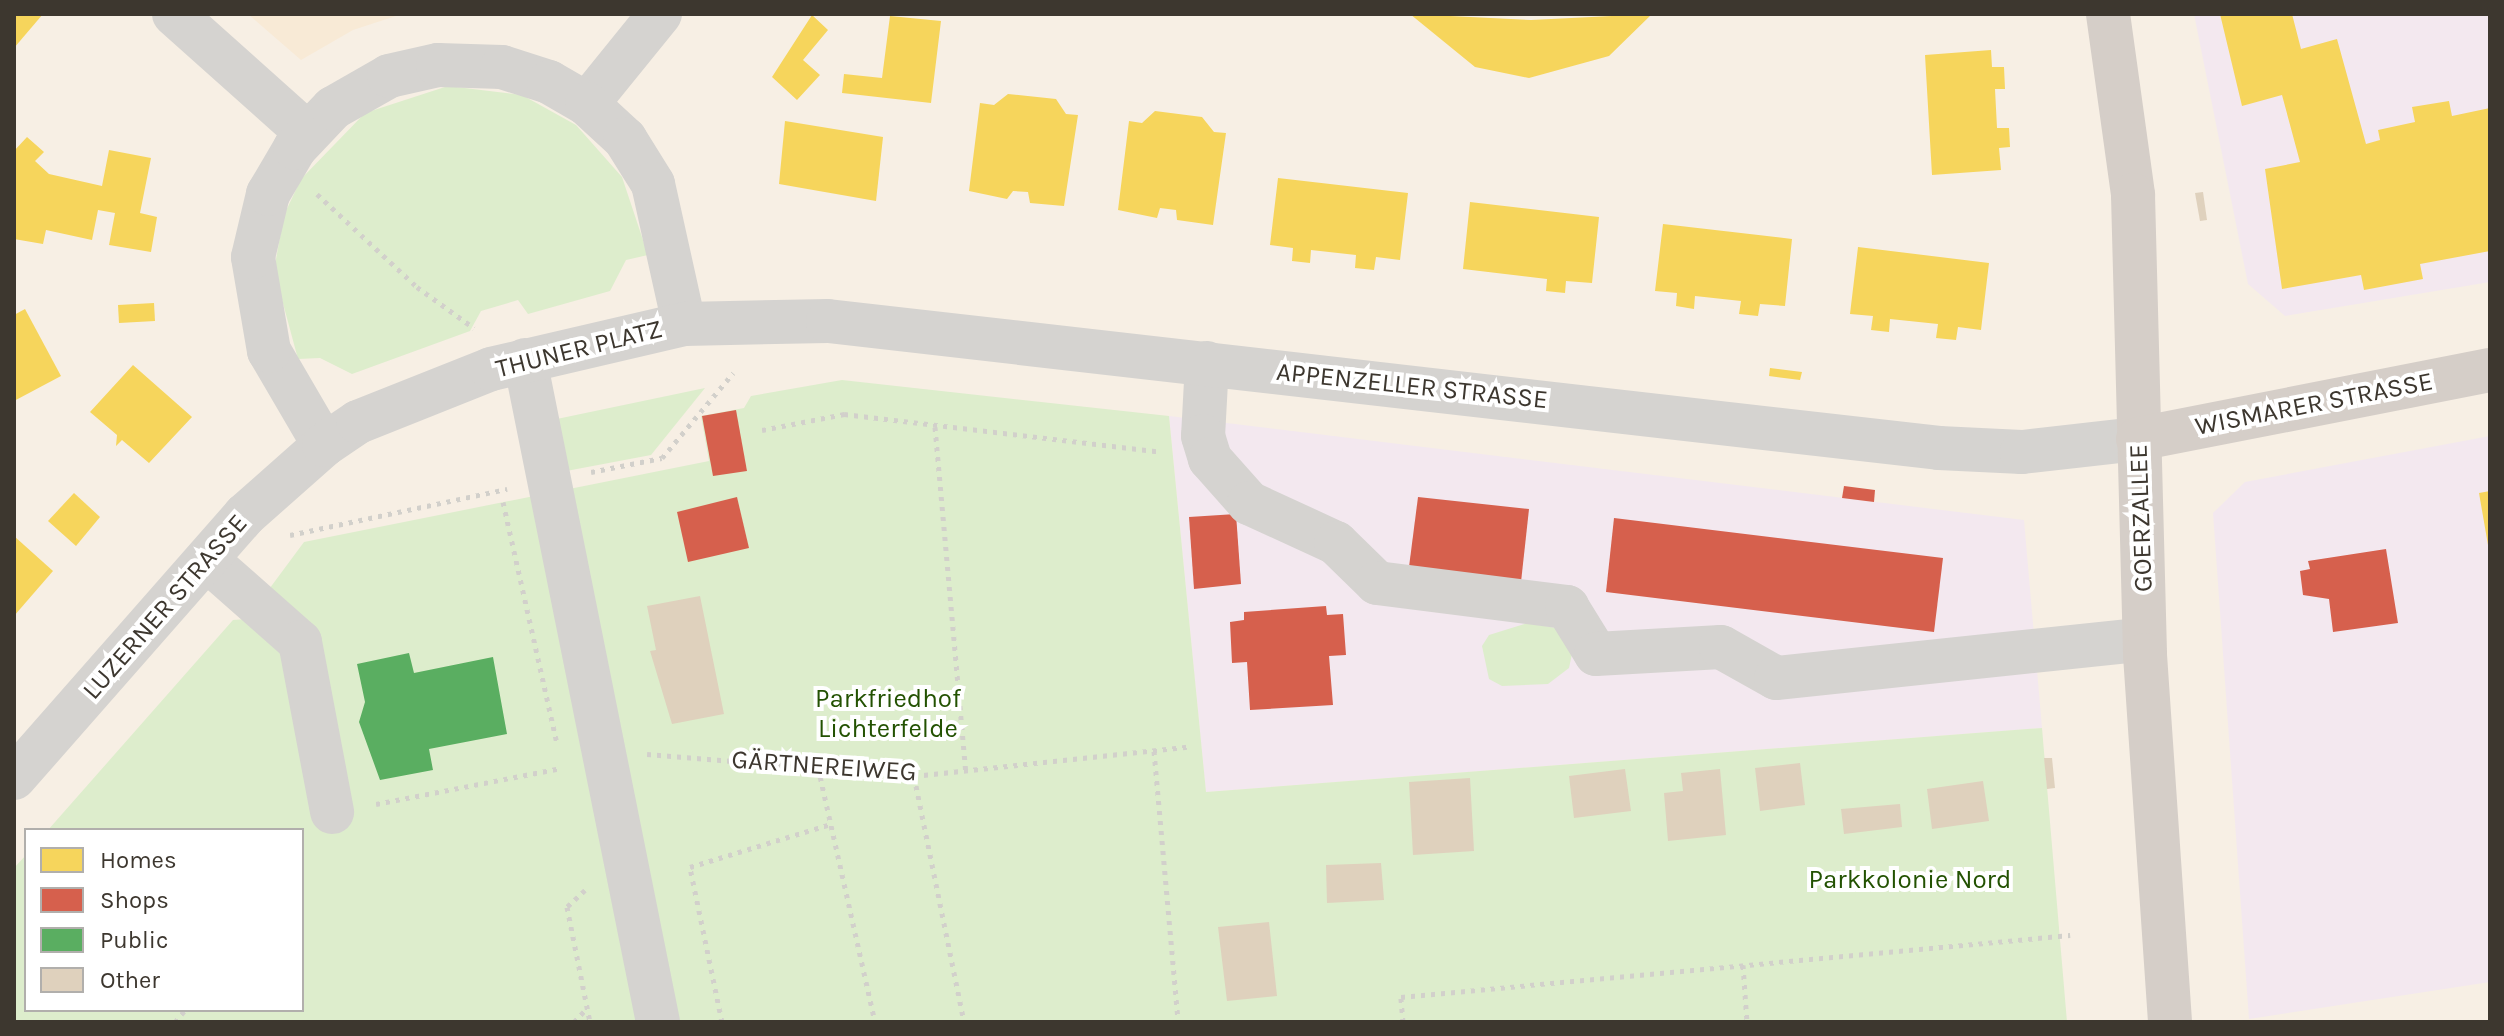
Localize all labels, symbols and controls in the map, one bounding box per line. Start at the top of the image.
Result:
street label: THUNER PLATZ [492,313,666,385]
street label: APPENZELLER STRASSE [1275,356,1549,416]
street label: WISMARER STRASSE [2193,366,2435,442]
street label: GOERZALLEE [2123,444,2159,592]
street label: LUZERNER STRASSE [76,508,254,706]
park label: Parkfriedhof Lichterfelde [815,683,961,744]
street label: GÄRTNEREIWEG [730,744,918,788]
legend [24,828,304,1012]
text: Homes [100,846,177,874]
park label: Parkkolonie Nord [1809,864,2011,896]
text: Shops [100,886,169,914]
text: Public [100,926,168,954]
text: Other [100,966,160,994]

